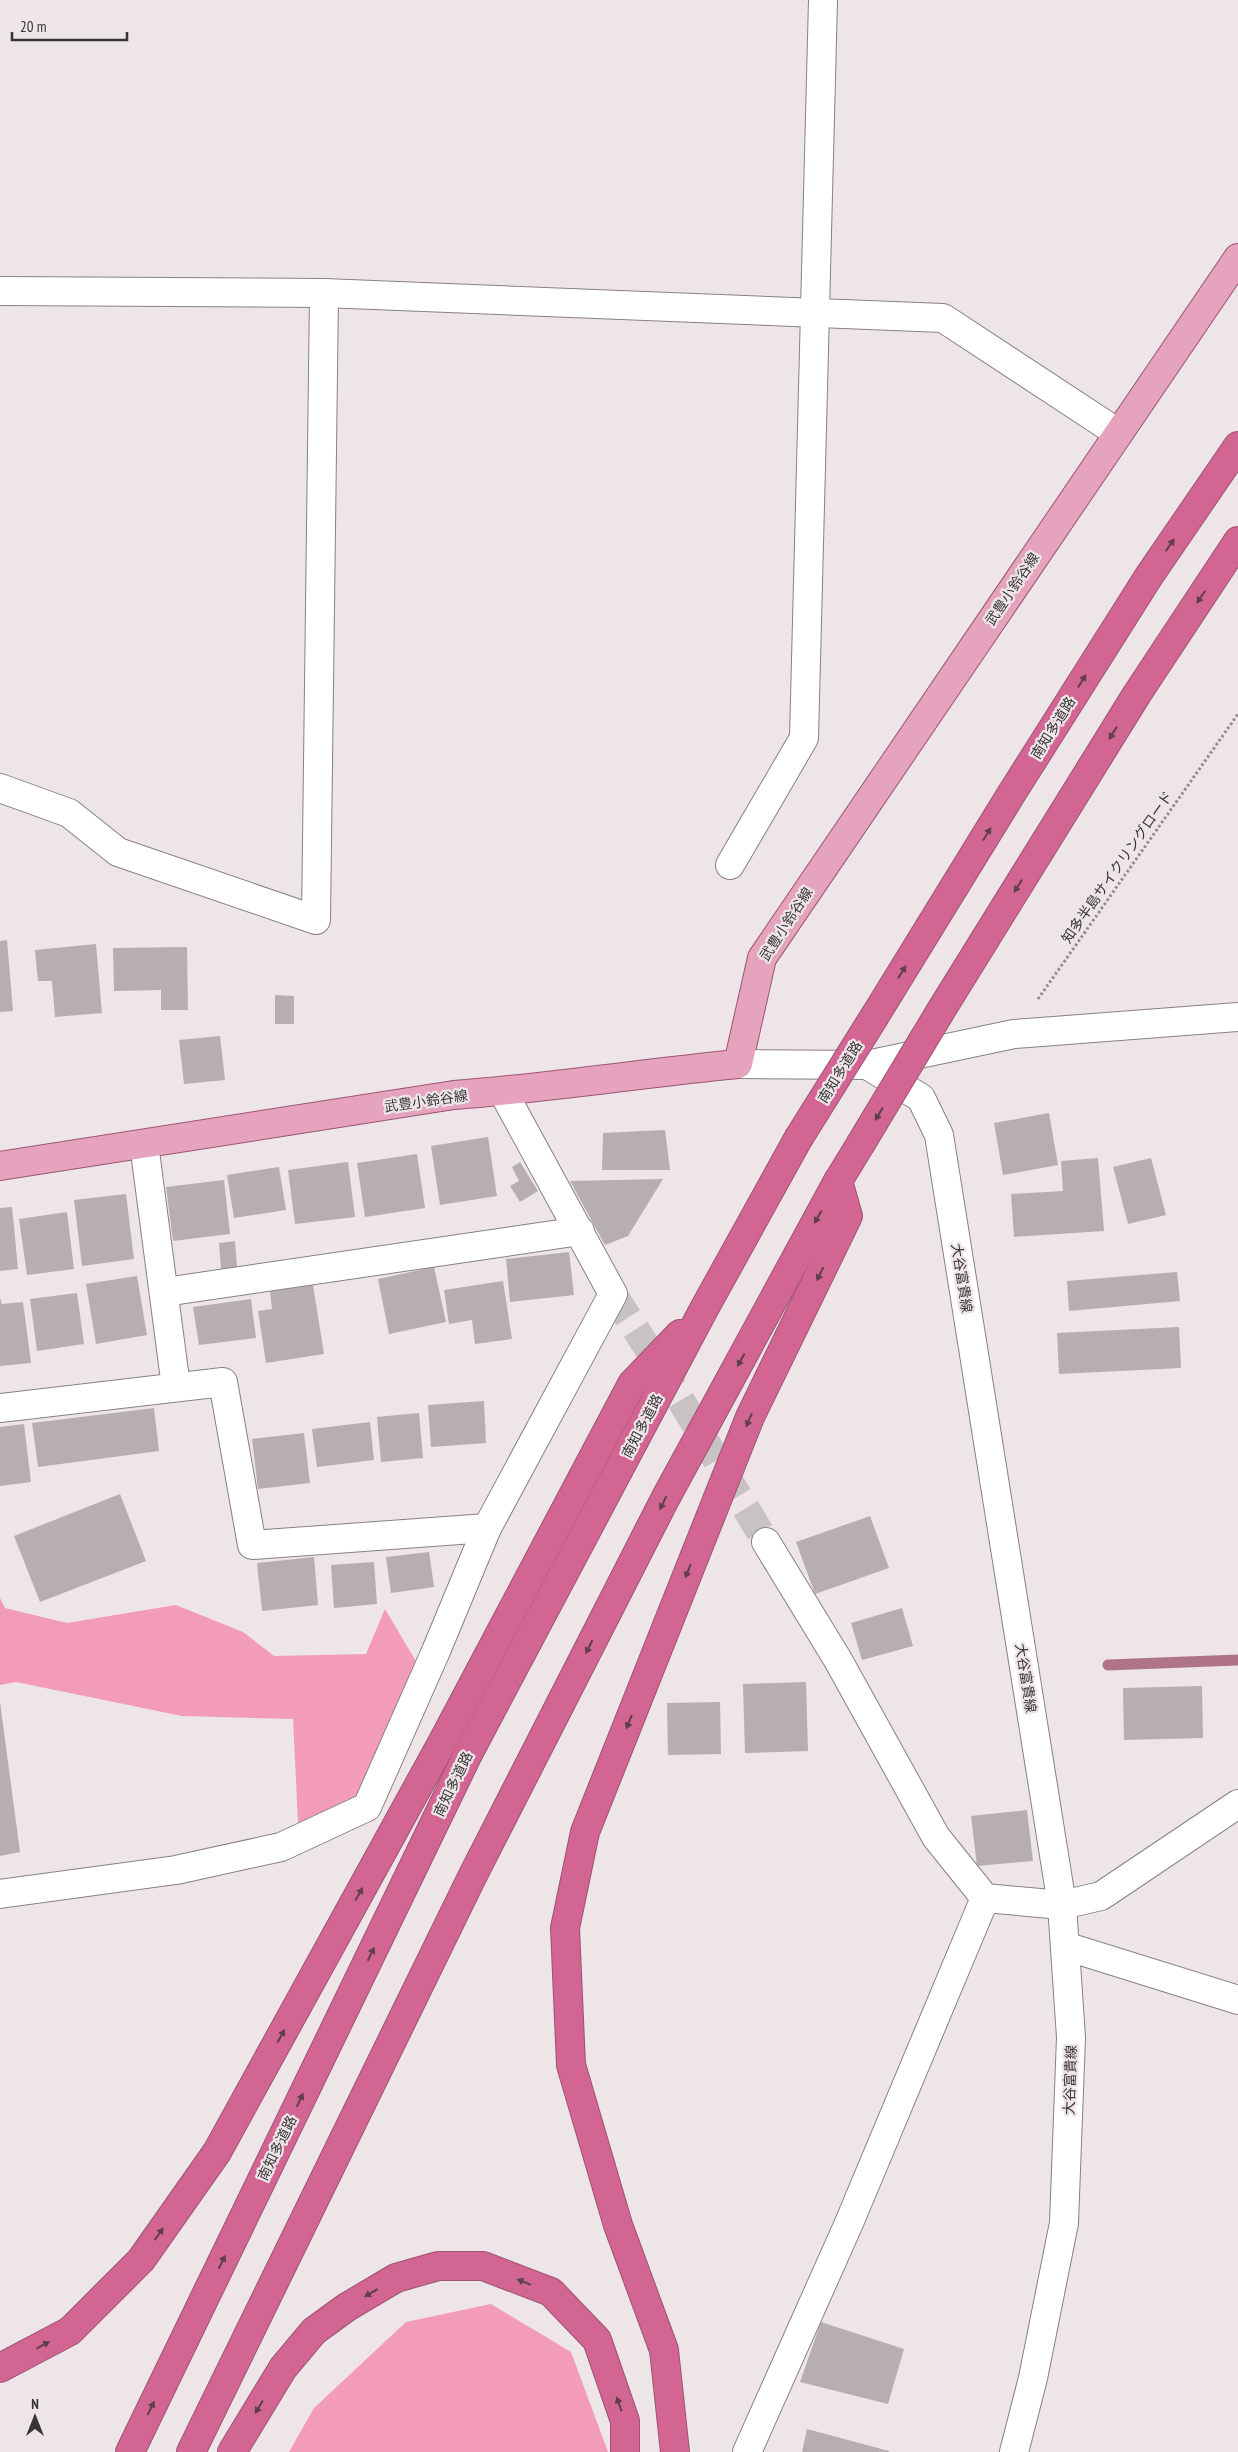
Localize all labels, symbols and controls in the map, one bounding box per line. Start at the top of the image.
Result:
scale bar [12,10,128,42]
text: 20 m [20,17,46,36]
one-way arrow [1165,538,1175,551]
street label: 武豊小鈴谷線 [981,549,1043,629]
one-way arrow [1196,590,1206,603]
one-way arrow [1078,674,1087,688]
street label: 南知多道路 [1027,694,1079,762]
one-way arrow [1108,726,1117,739]
street label: 知多半島サイクリングロード [1058,787,1176,947]
one-way arrow [982,827,991,840]
one-way arrow [1014,879,1023,892]
street label: 武豊小鈴谷線 [756,884,816,964]
one-way arrow [897,966,906,979]
street label: 南知多道路 [814,1038,866,1106]
street label: 武豊小鈴谷線 [383,1086,469,1116]
one-way arrow [875,1107,884,1120]
one-way arrow [814,1210,822,1225]
street label: 大谷富貴線 [948,1242,976,1314]
one-way arrow [816,1267,824,1281]
one-way arrow [736,1353,745,1367]
street label: 南知多道路 [618,1391,666,1461]
one-way arrow [744,1413,752,1427]
one-way arrow [659,1496,667,1510]
one-way arrow [684,1564,692,1578]
one-way arrow [585,1640,593,1655]
street label: 大谷富貴線 [1012,1642,1040,1714]
one-way arrow [624,1715,632,1729]
street label: 南知多道路 [430,1749,476,1819]
one-way arrow [355,1886,363,1901]
one-way arrow [367,1947,375,1961]
one-way arrow [276,2029,285,2043]
street label: 大谷富貴線 [1060,2045,1080,2115]
one-way arrow [296,2093,304,2107]
street label: 南知多道路 [254,2113,300,2183]
one-way arrow [154,2227,164,2241]
one-way arrow [218,2255,226,2269]
one-way arrow [517,2278,532,2285]
one-way arrow [364,2288,377,2297]
one-way arrow [36,2341,50,2349]
north arrow [10,2392,60,2442]
text: N [31,2395,39,2413]
one-way arrow [615,2396,623,2411]
one-way arrow [147,2401,155,2415]
one-way arrow [255,2401,264,2414]

